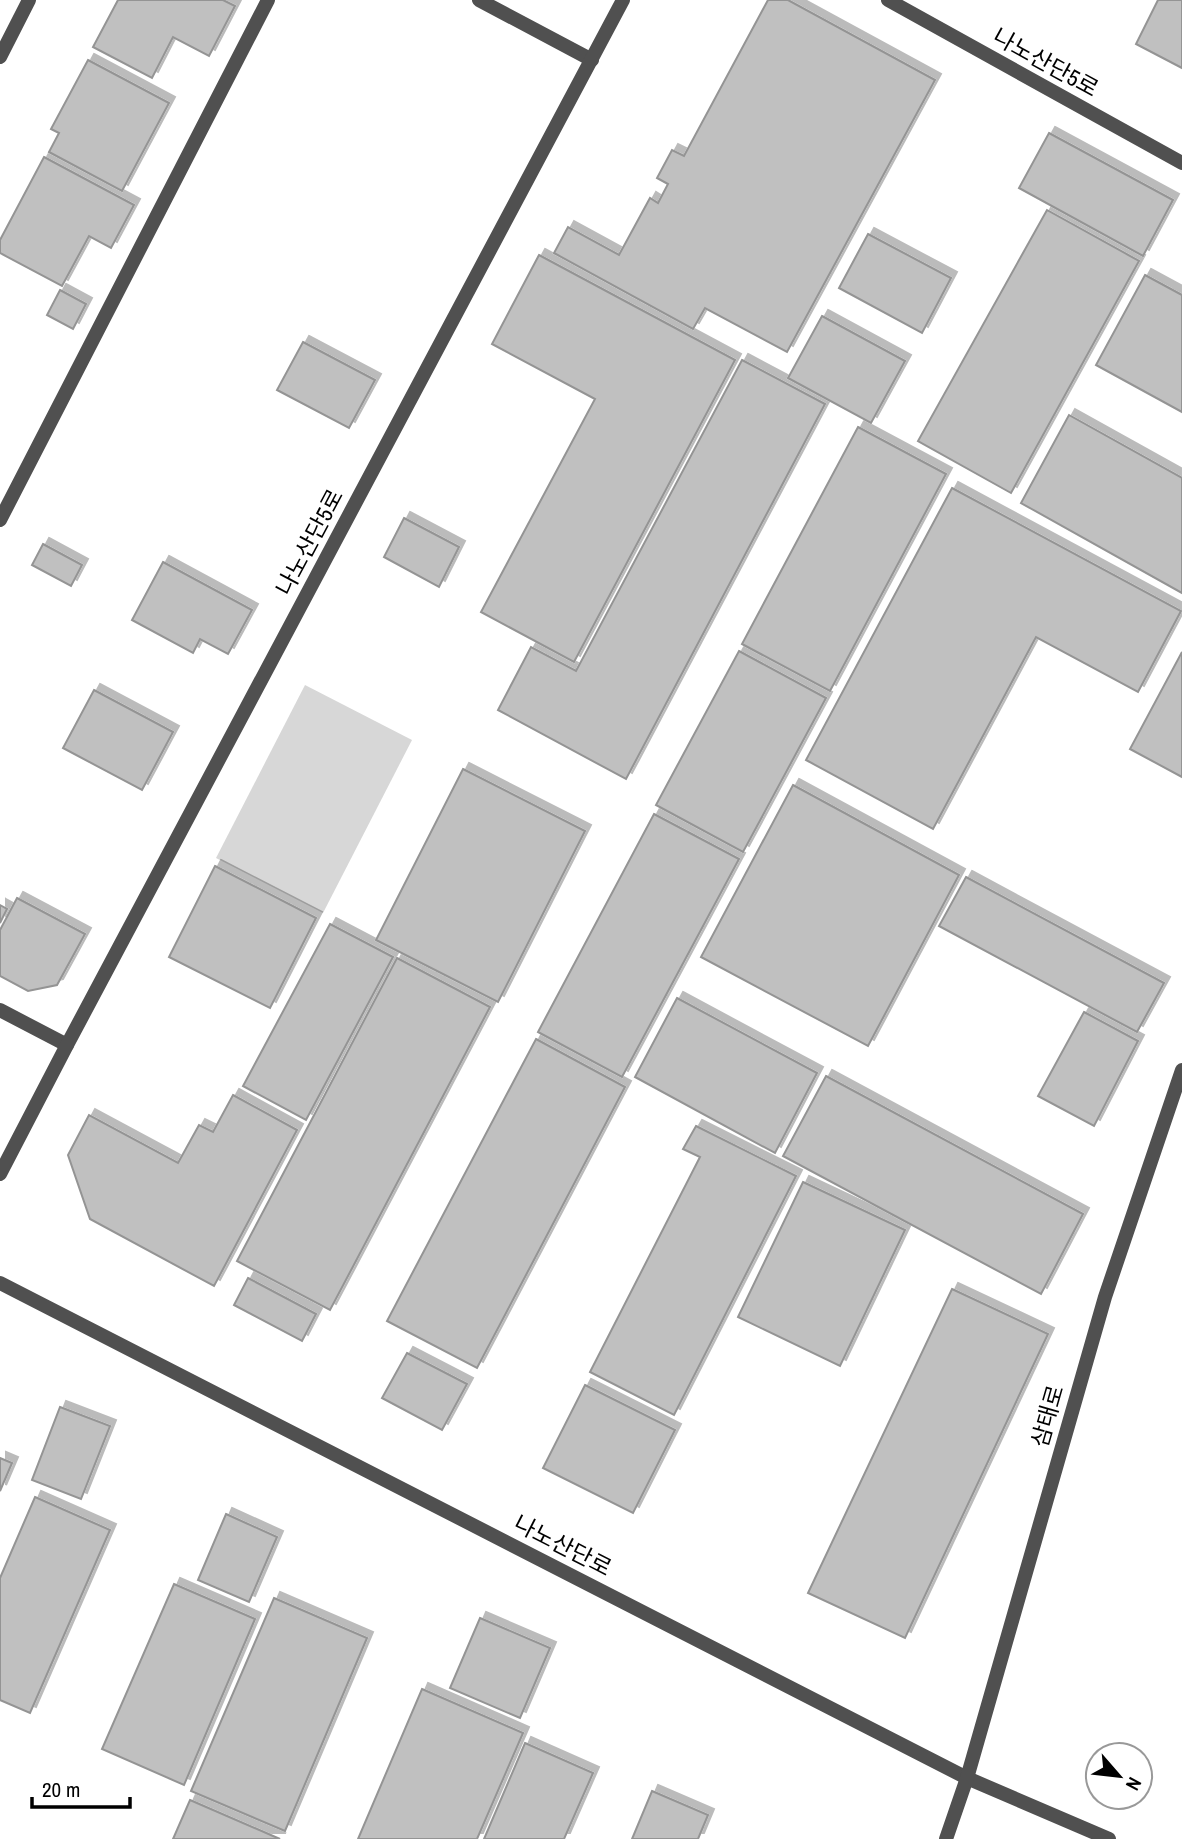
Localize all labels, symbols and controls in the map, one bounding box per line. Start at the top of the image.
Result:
street label: 나노산단5로 [988,20,1104,104]
street label: 나노산단5로 [268,483,350,601]
street label: 삼태로 [1023,1381,1071,1451]
street label: 나노산단로 [509,1507,617,1583]
north arrow [1084,1741,1154,1811]
scale bar [32,1766,130,1810]
text: N [1120,1773,1148,1795]
text: 20 m [42,1775,80,1804]

